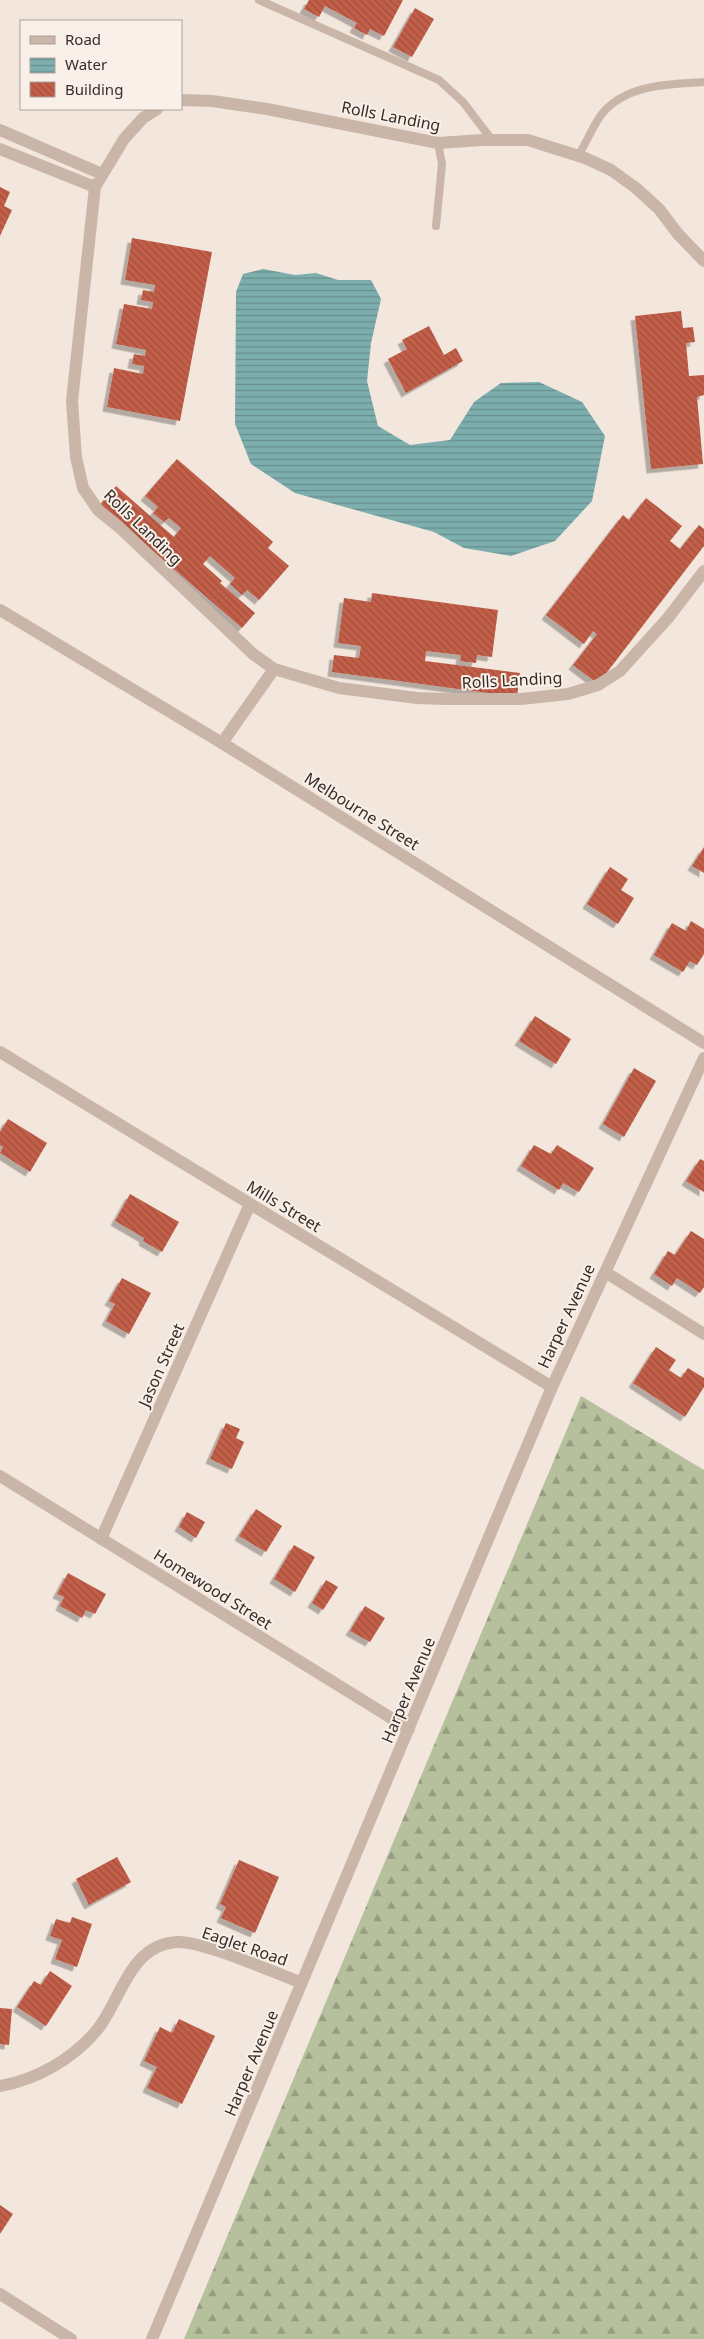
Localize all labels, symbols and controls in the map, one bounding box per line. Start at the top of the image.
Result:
legend [20,20,182,110]
text: Road [65,29,101,49]
text: Water [65,54,107,74]
text: Building [65,79,123,99]
street label: Rolls Landing [339,96,443,136]
street label: Rolls Landing [99,484,187,570]
street label: Rolls Landing [461,666,563,694]
street label: Melbourne Street [300,767,424,855]
street label: Mills Street [243,1175,326,1237]
street label: Harper Avenue [532,1260,600,1372]
street label: Jason Street [132,1319,189,1412]
street label: Homewood Street [150,1544,277,1634]
street label: Harper Avenue [376,1634,440,1746]
street label: Eaglet Road [199,1921,291,1971]
street label: Harper Avenue [219,2007,283,2119]

